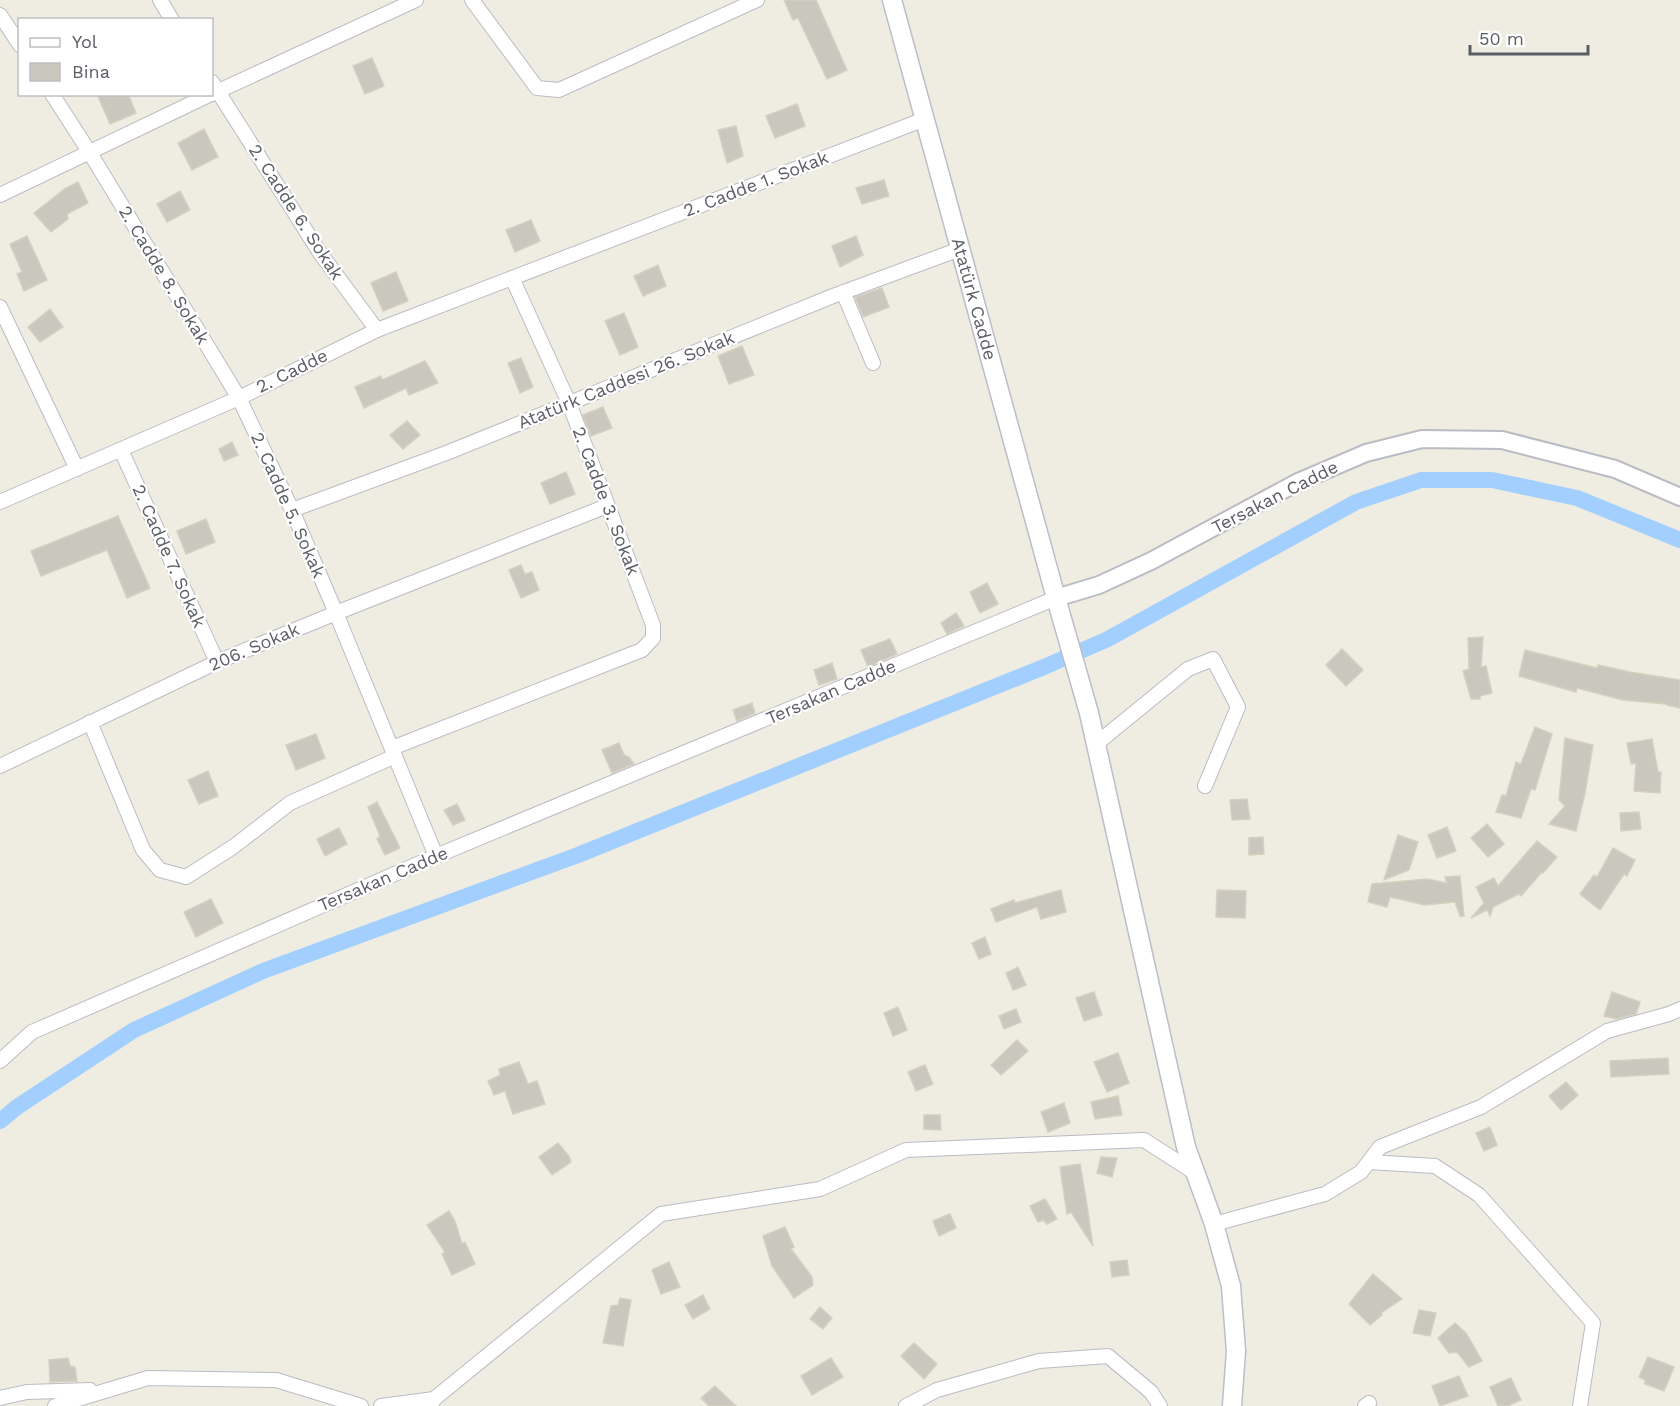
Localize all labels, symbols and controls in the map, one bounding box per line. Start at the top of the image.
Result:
legend [18,18,213,96]
scale bar [1470,18,1588,56]
text: 50 m [1479,28,1524,49]
text: Yol [72,31,98,52]
text: Bina [72,61,110,82]
street label: 2. Cadde 6. Sokak [245,140,348,284]
street label: 2. Cadde 1. Sokak [680,146,831,221]
street label: 2. Cadde 8. Sokak [115,202,214,348]
street label: Atatürk Cadde [948,235,1001,362]
street label: Atatürk Caddesi 26. Sokak [515,326,737,433]
street label: 2. Cadde [253,344,331,397]
street label: 2. Cadde 3. Sokak [568,424,644,578]
street label: 2. Cadde 5. Sokak [247,429,330,581]
street label: Tersakan Cadde [1208,456,1341,537]
street label: 2. Cadde 7. Sokak [128,481,210,631]
street label: 206. Sokak [205,618,302,675]
street label: Tersakan Cadde [763,655,899,728]
street label: Tersakan Cadde [315,842,451,915]

